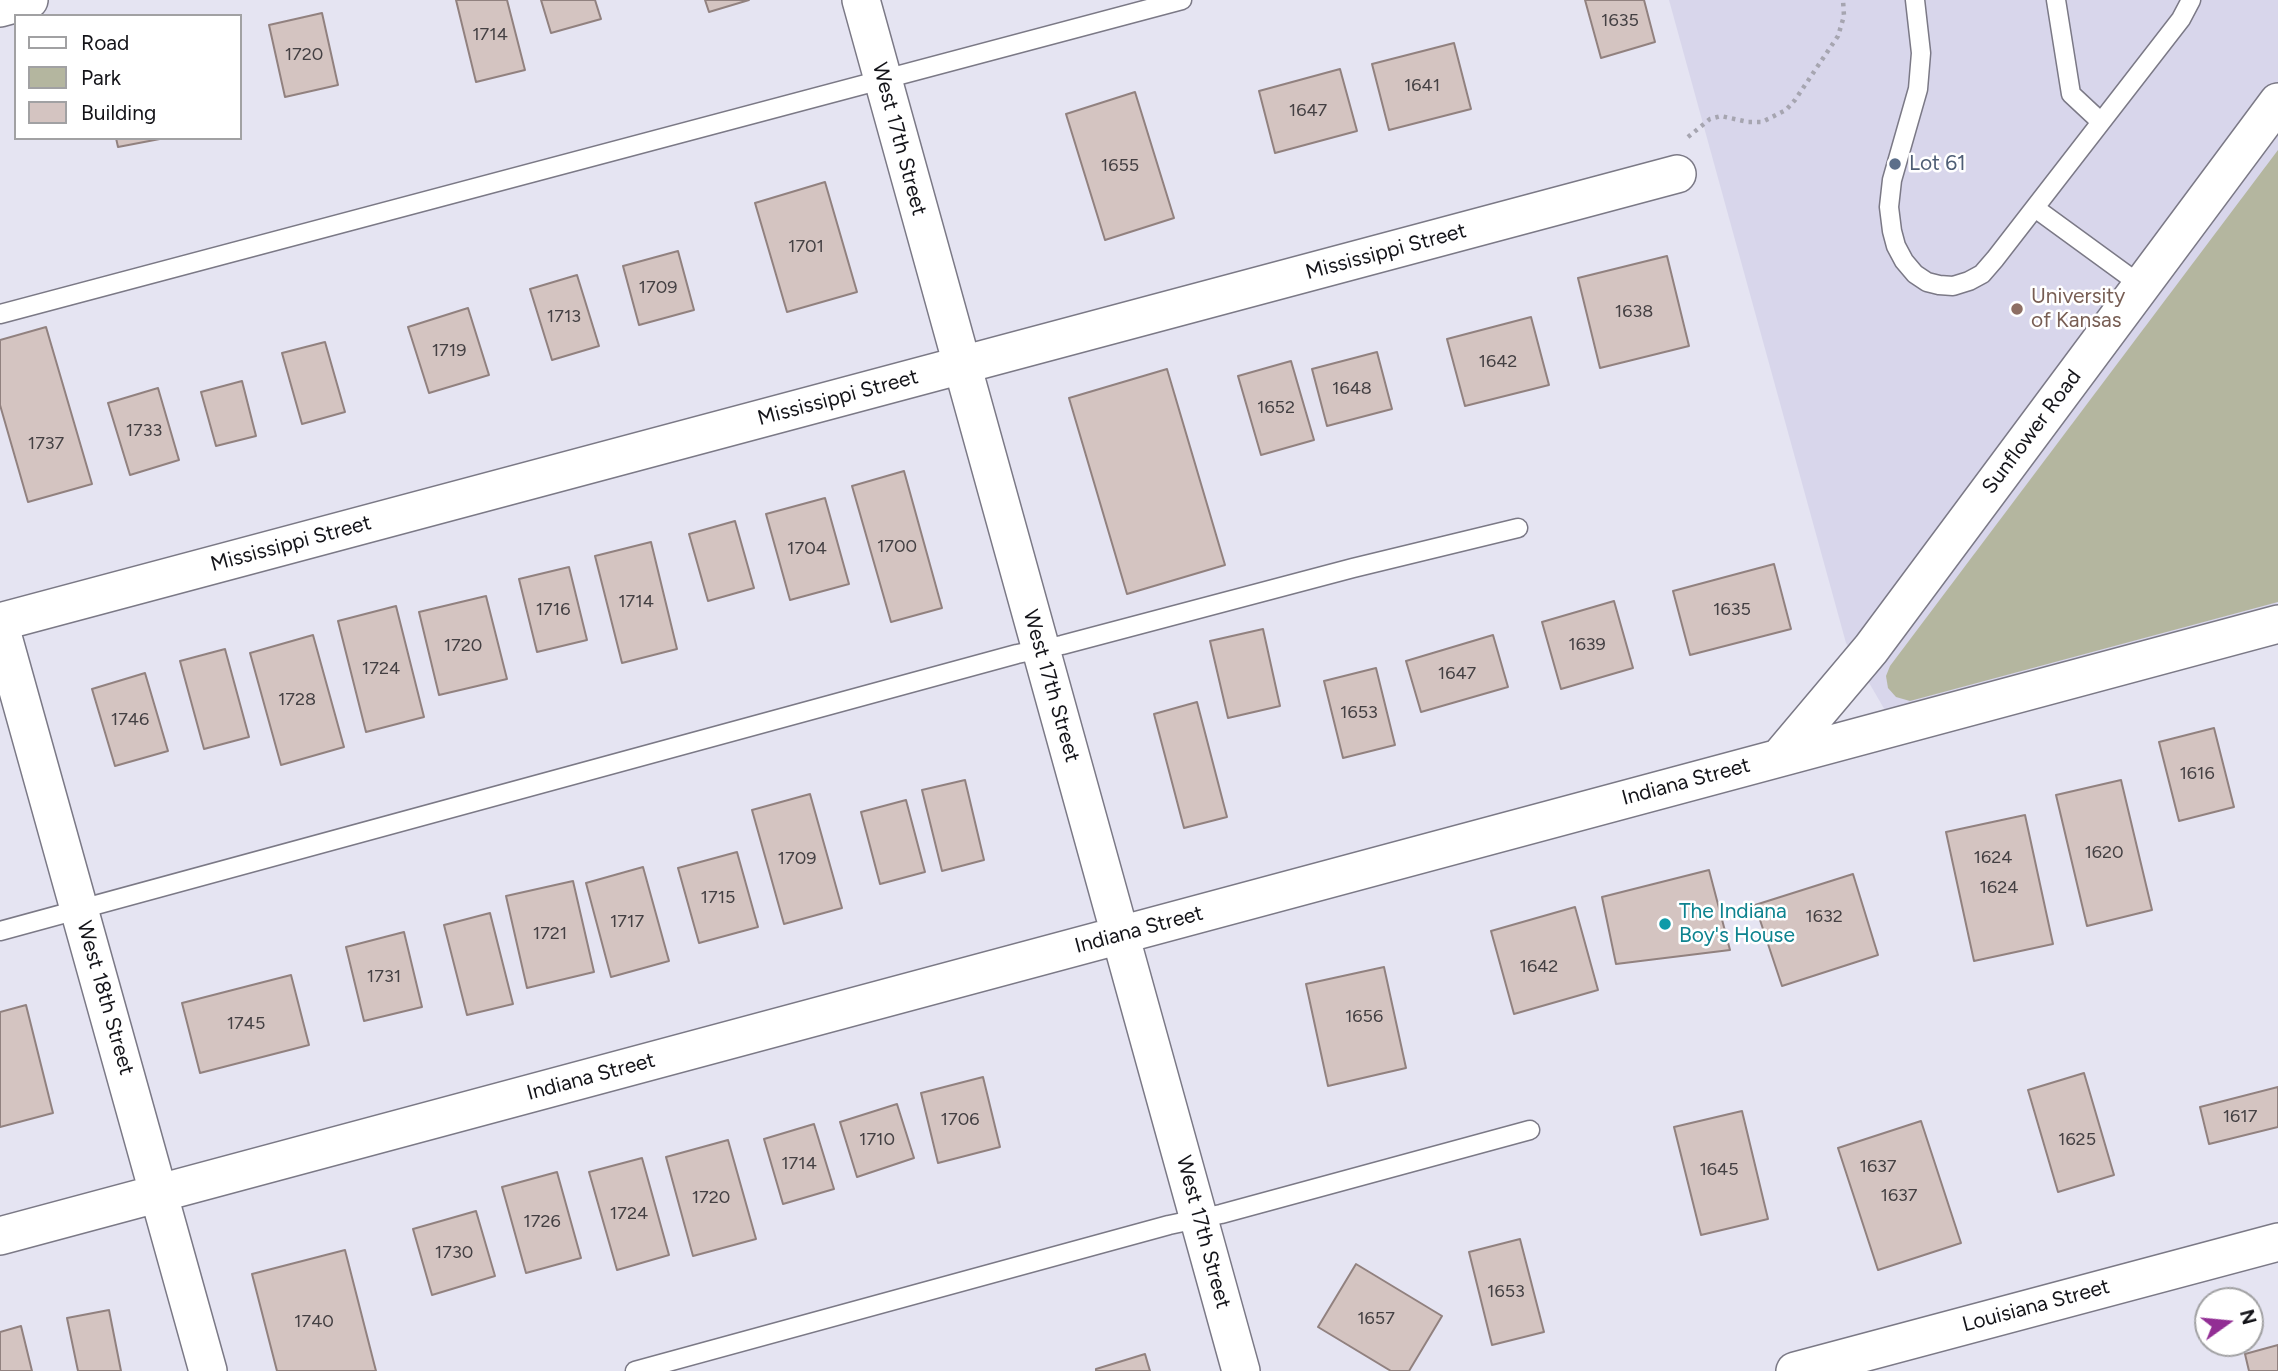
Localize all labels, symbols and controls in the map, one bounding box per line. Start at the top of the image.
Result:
house number: 1635 [1601,10,1639,32]
legend [14,14,242,140]
house number: 1714 [472,24,508,46]
text: Road [81,30,129,55]
house number: 1720 [285,44,323,66]
street label: West 17th Street [866,60,932,218]
text: Park [81,65,121,90]
house number: 1641 [1404,75,1440,97]
text: Building [81,100,156,125]
house number: 1647 [1289,100,1327,122]
place label: Lot 61 [1909,151,1966,177]
house number: 1655 [1101,155,1139,177]
marker: Lot 61 [1887,156,1903,172]
street label: Mississippi Street [1303,218,1469,286]
house number: 1701 [788,236,824,258]
house number: 1709 [639,277,677,299]
place label: University of Kansas [2031,284,2125,334]
house number: 1638 [1615,301,1653,323]
marker: University of Kansas [2009,301,2025,317]
house number: 1713 [547,306,581,328]
house number: 1719 [432,340,466,362]
house number: 1642 [1479,351,1517,373]
street label: Mississippi Street [755,364,921,432]
street label: Sunflower Road [1977,365,2087,499]
house number: 1648 [1332,378,1372,400]
house number: 1652 [1257,397,1295,419]
house number: 1733 [126,420,162,442]
house number: 1737 [28,433,64,455]
street label: Mississippi Street [208,510,374,578]
house number: 1700 [877,536,917,558]
house number: 1704 [787,538,827,560]
house number: 1714 [618,591,654,613]
house number: 1716 [536,599,570,621]
house number: 1635 [1713,599,1751,621]
street label: West 17th Street [1017,607,1085,765]
house number: 1639 [1568,634,1606,656]
house number: 1720 [444,635,482,657]
house number: 1724 [362,658,400,680]
house number: 1647 [1438,663,1476,685]
house number: 1728 [278,689,316,711]
house number: 1653 [1340,702,1378,724]
house number: 1746 [111,709,149,731]
street label: Indiana Street [1619,753,1753,811]
house number: 1616 [2179,763,2215,785]
house number: 1620 [2084,842,2124,864]
house number: 1624 [1974,847,2012,869]
house number: 1709 [778,848,816,870]
house number: 1624 [1980,877,2018,899]
house number: 1715 [701,887,735,909]
place label: The Indiana Boy's House [1679,899,1795,949]
street label: Indiana Street [1072,901,1206,959]
house number: 1632 [1805,906,1843,928]
house number: 1717 [610,911,644,933]
marker: The Indiana Boy's House [1657,916,1673,932]
street label: West 18th Street [71,918,139,1078]
house number: 1721 [533,923,567,945]
house number: 1642 [1520,956,1558,978]
house number: 1731 [367,966,401,988]
house number: 1656 [1345,1006,1383,1028]
house number: 1745 [227,1013,265,1035]
street label: Indiana Street [524,1048,658,1106]
house number: 1617 [2223,1106,2257,1128]
house number: 1706 [941,1109,979,1131]
house number: 1710 [859,1129,895,1151]
house number: 1625 [2058,1129,2096,1151]
house number: 1714 [781,1153,817,1175]
street label: West 17th Street [1170,1153,1236,1311]
house number: 1637 [1859,1156,1897,1178]
house number: 1645 [1699,1159,1739,1181]
house number: 1637 [1880,1185,1918,1207]
house number: 1720 [692,1187,730,1209]
house number: 1724 [610,1203,648,1225]
house number: 1726 [523,1211,561,1233]
house number: 1730 [435,1242,473,1264]
street label: Louisiana Street [1960,1274,2112,1338]
house number: 1653 [1487,1281,1525,1303]
north arrow [2194,1287,2264,1357]
text: N [2235,1307,2261,1327]
house number: 1657 [1357,1308,1395,1330]
house number: 1740 [294,1311,334,1333]

